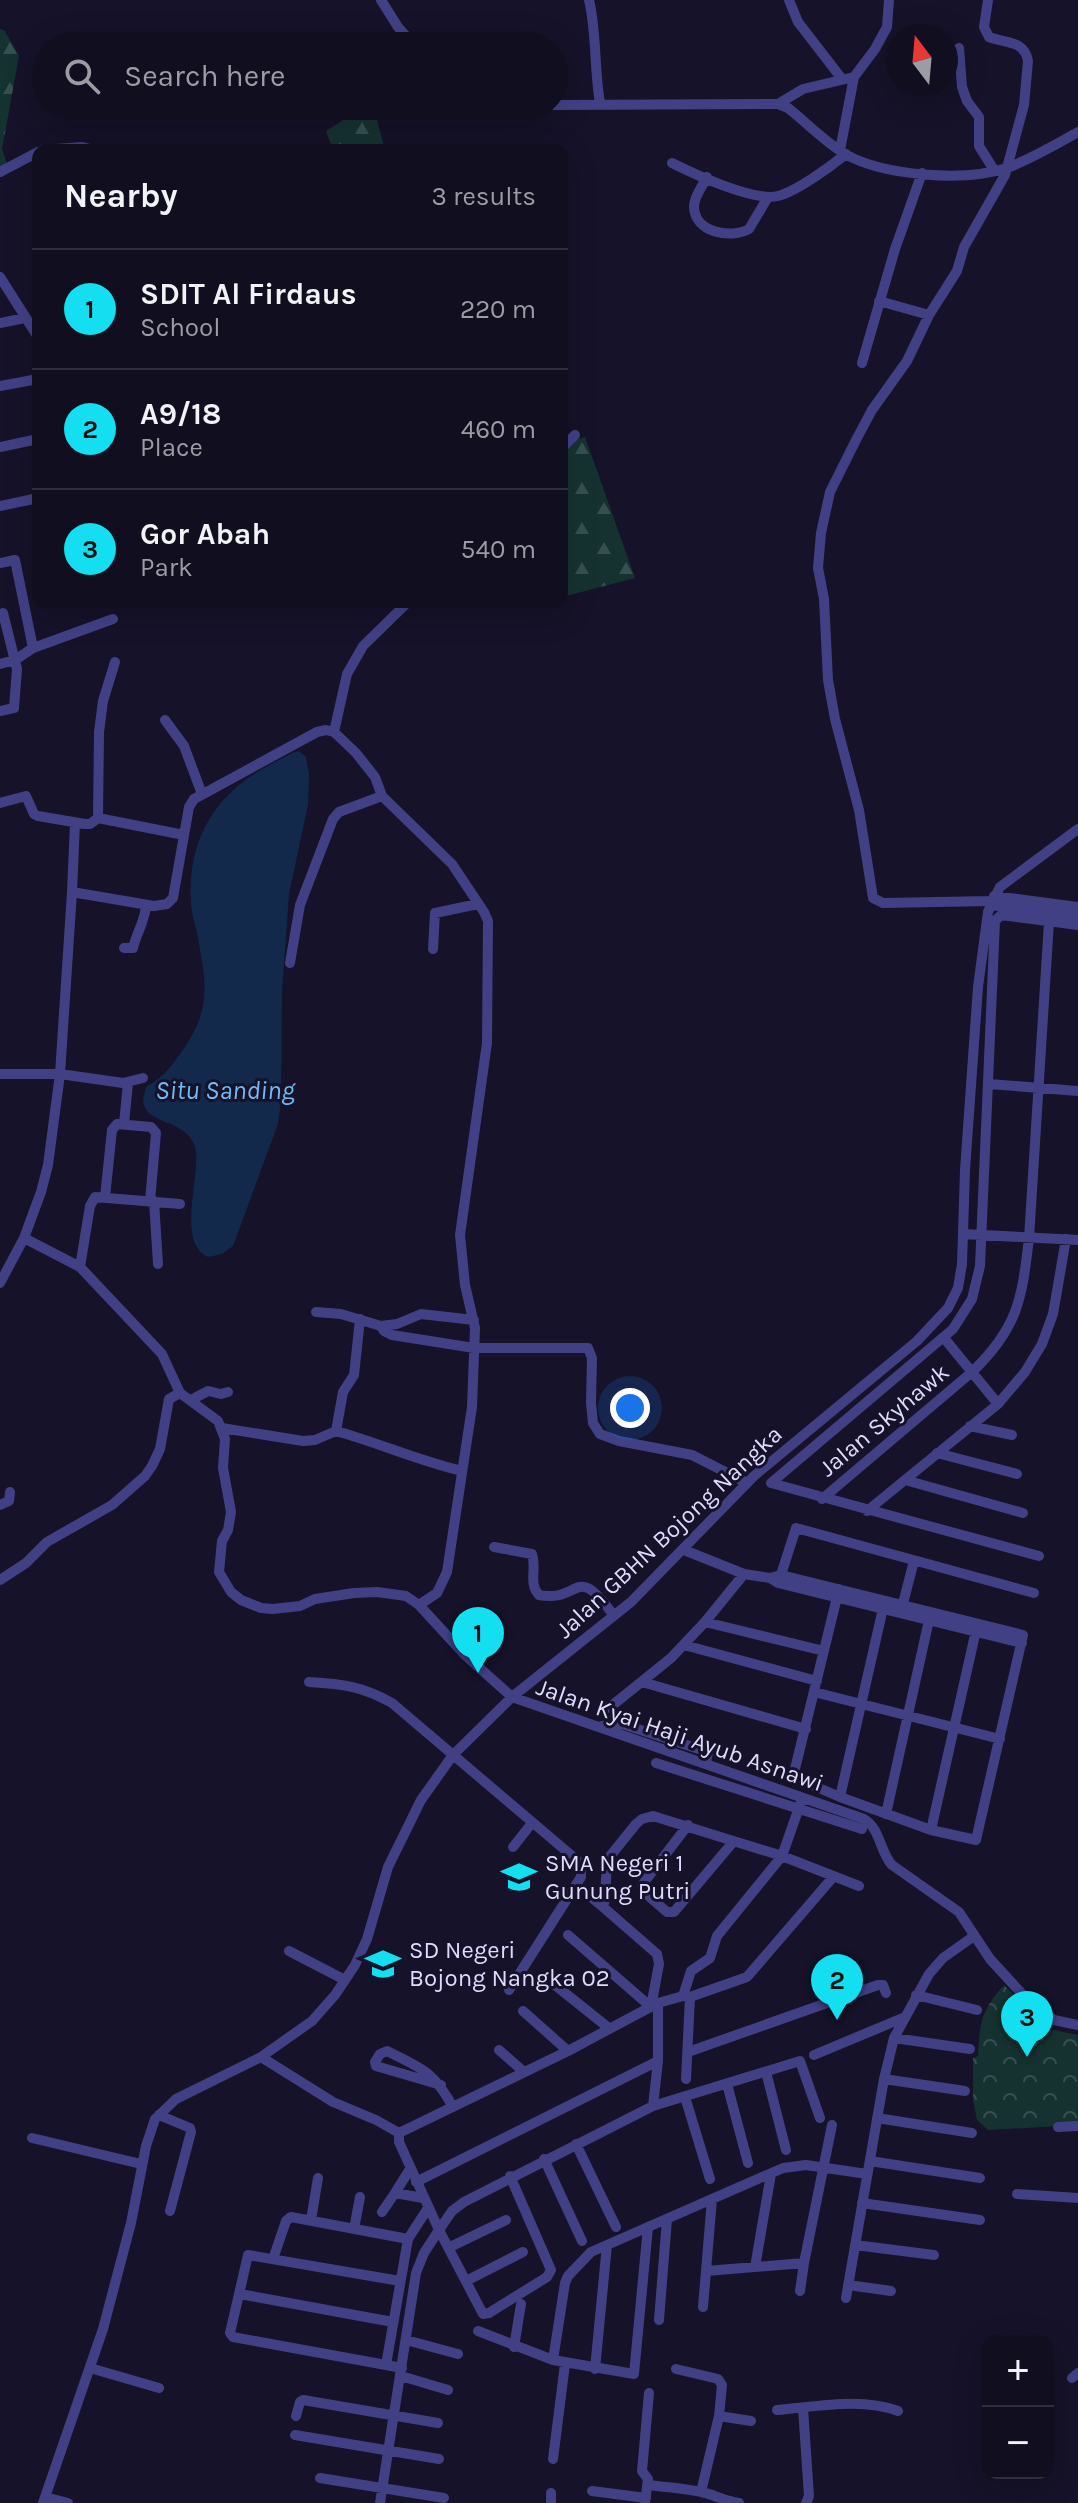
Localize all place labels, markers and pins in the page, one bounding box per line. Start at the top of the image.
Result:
pin: 1 [452,1607,504,1673]
place label: SMA Negeri 1 Gunung Putri [545,1849,690,1905]
school or university icon: SMA Negeri 1 Gunung Putri [500,1858,538,1896]
place label: SD Negeri Bojong Nangka 02 [409,1936,610,1992]
school or university icon: SD Negeri Bojong Nangka 02 [364,1945,402,1983]
pin: 2 [811,1954,863,2020]
pin: 3 [1001,1991,1053,2057]

